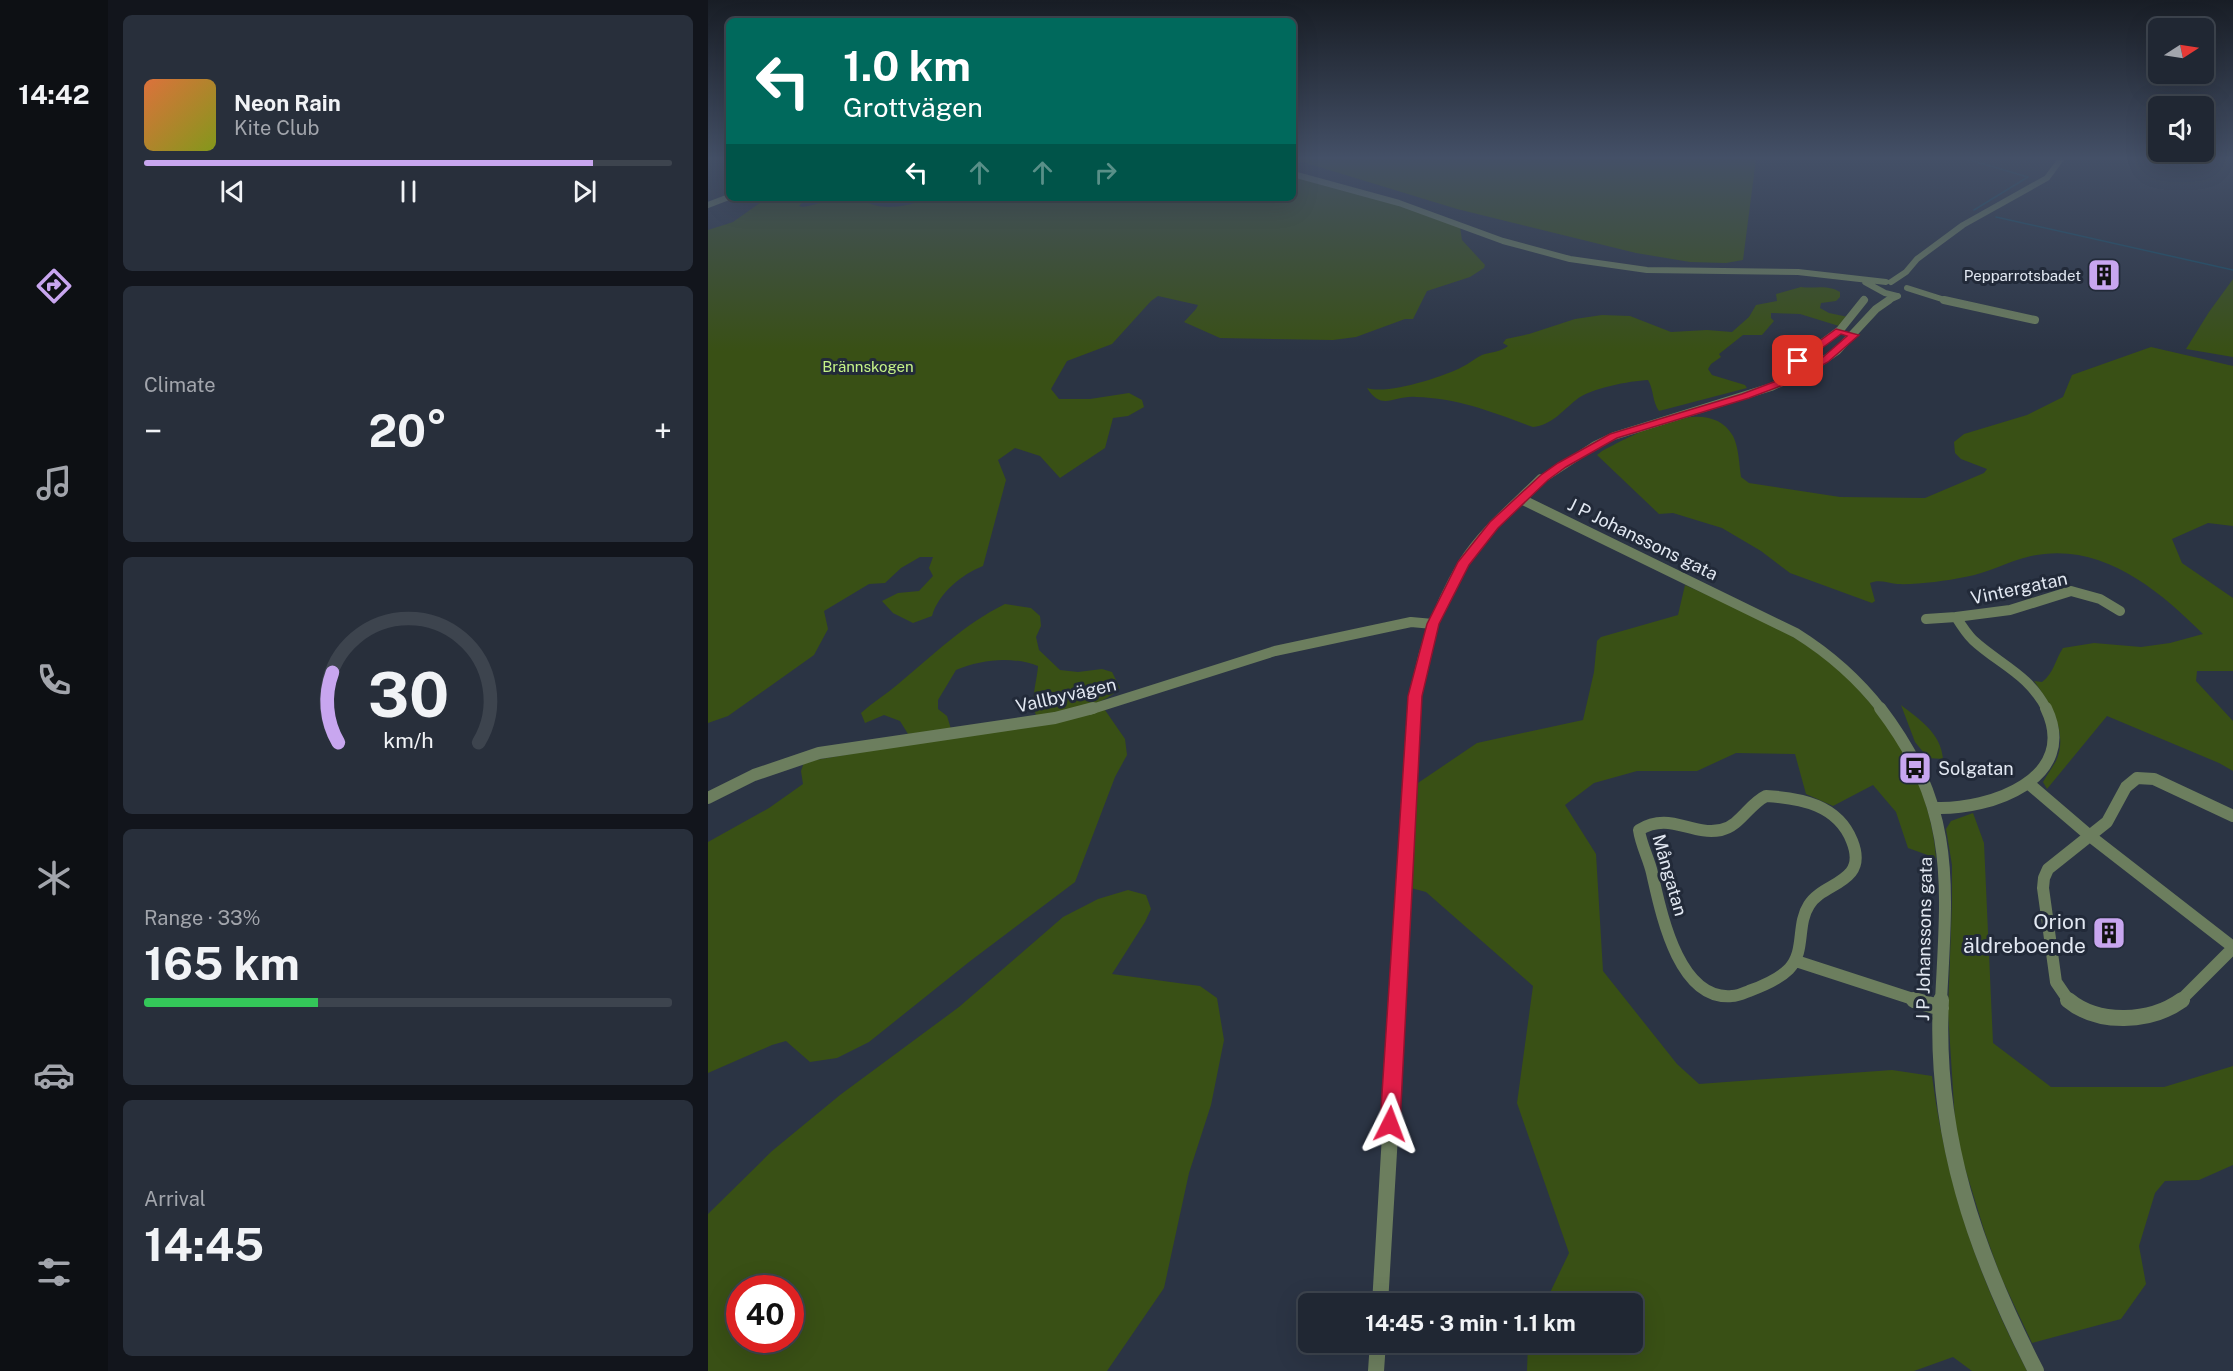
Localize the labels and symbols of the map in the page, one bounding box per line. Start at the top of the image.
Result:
north arrow [2148,18,2214,84]
building icon: Pepparrotsbadet [2086,257,2122,293]
place label: Pepparrotsbadet [1964,267,2081,284]
pin [1772,335,1823,386]
park label: Brännskogen [822,358,914,375]
street label: J P Johanssons gata [1564,494,1722,584]
street label: Vintergatan [1969,568,2069,608]
street label: Vallbyvägen [1014,673,1118,717]
bus stop icon: Solgatan [1897,750,1933,786]
place label: Solgatan [1938,758,2014,779]
street label: Mångatan [1648,832,1692,918]
street label: J P Johanssons gata [1912,857,1936,1021]
place label: Orion äldreboende [1963,909,2086,958]
building icon: Orion äldreboende [2091,915,2127,951]
position arrow [1358,1092,1422,1156]
speed limit sign: 40 [726,1275,804,1353]

